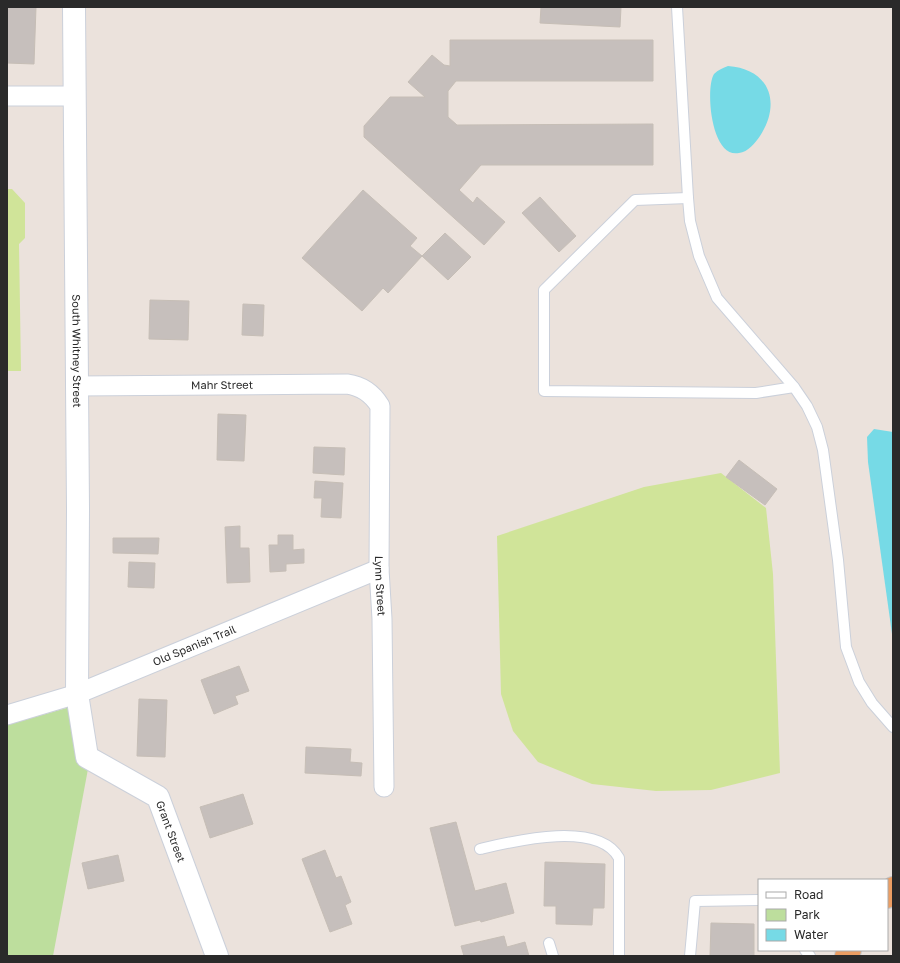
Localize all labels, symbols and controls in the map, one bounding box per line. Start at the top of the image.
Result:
street label: South Whitney Street [70,294,84,408]
street label: Mahr Street [191,378,253,391]
street label: Lynn Street [373,556,389,616]
street label: Old Spanish Trail [151,622,238,668]
street label: Grant Street [154,799,189,864]
legend [758,879,888,951]
text: Road [794,887,823,902]
text: Park [794,907,820,922]
text: Water [794,927,828,942]

